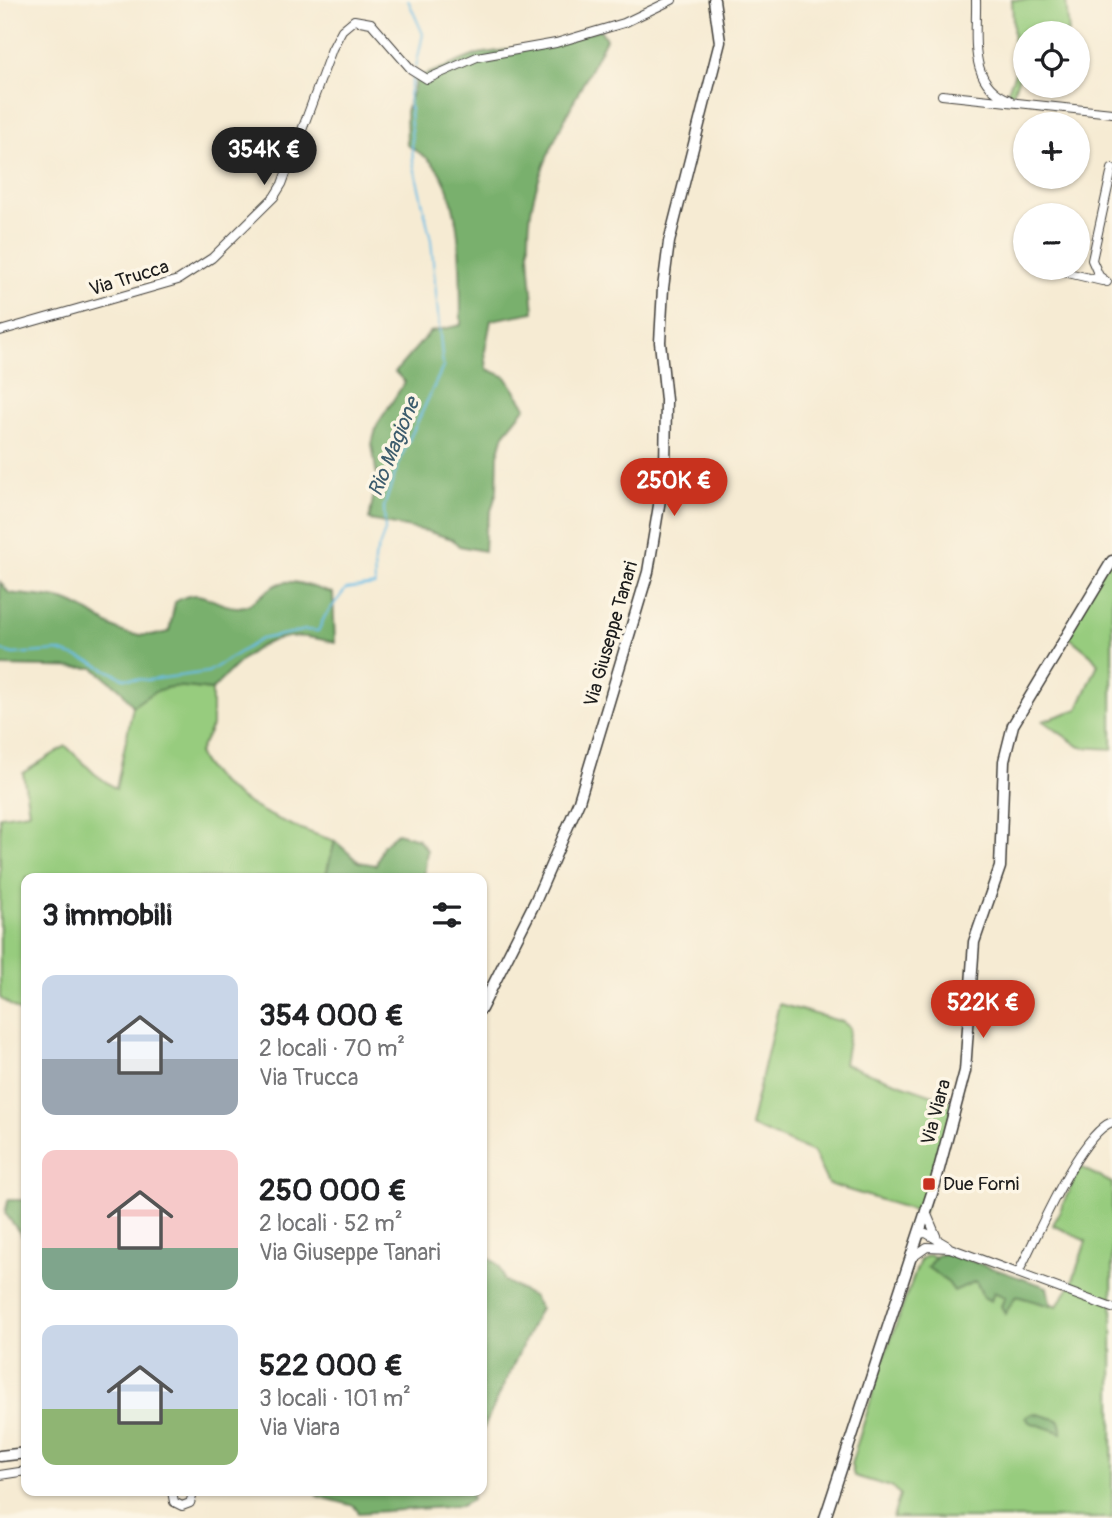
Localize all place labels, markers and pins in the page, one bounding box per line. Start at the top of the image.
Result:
pin: 354K € [207,128,321,187]
pin: 250K € [617,458,731,518]
pin: 522K € [926,981,1040,1040]
place label: Due Forni [943,1172,1019,1196]
marker: Due Forni [921,1176,937,1192]

